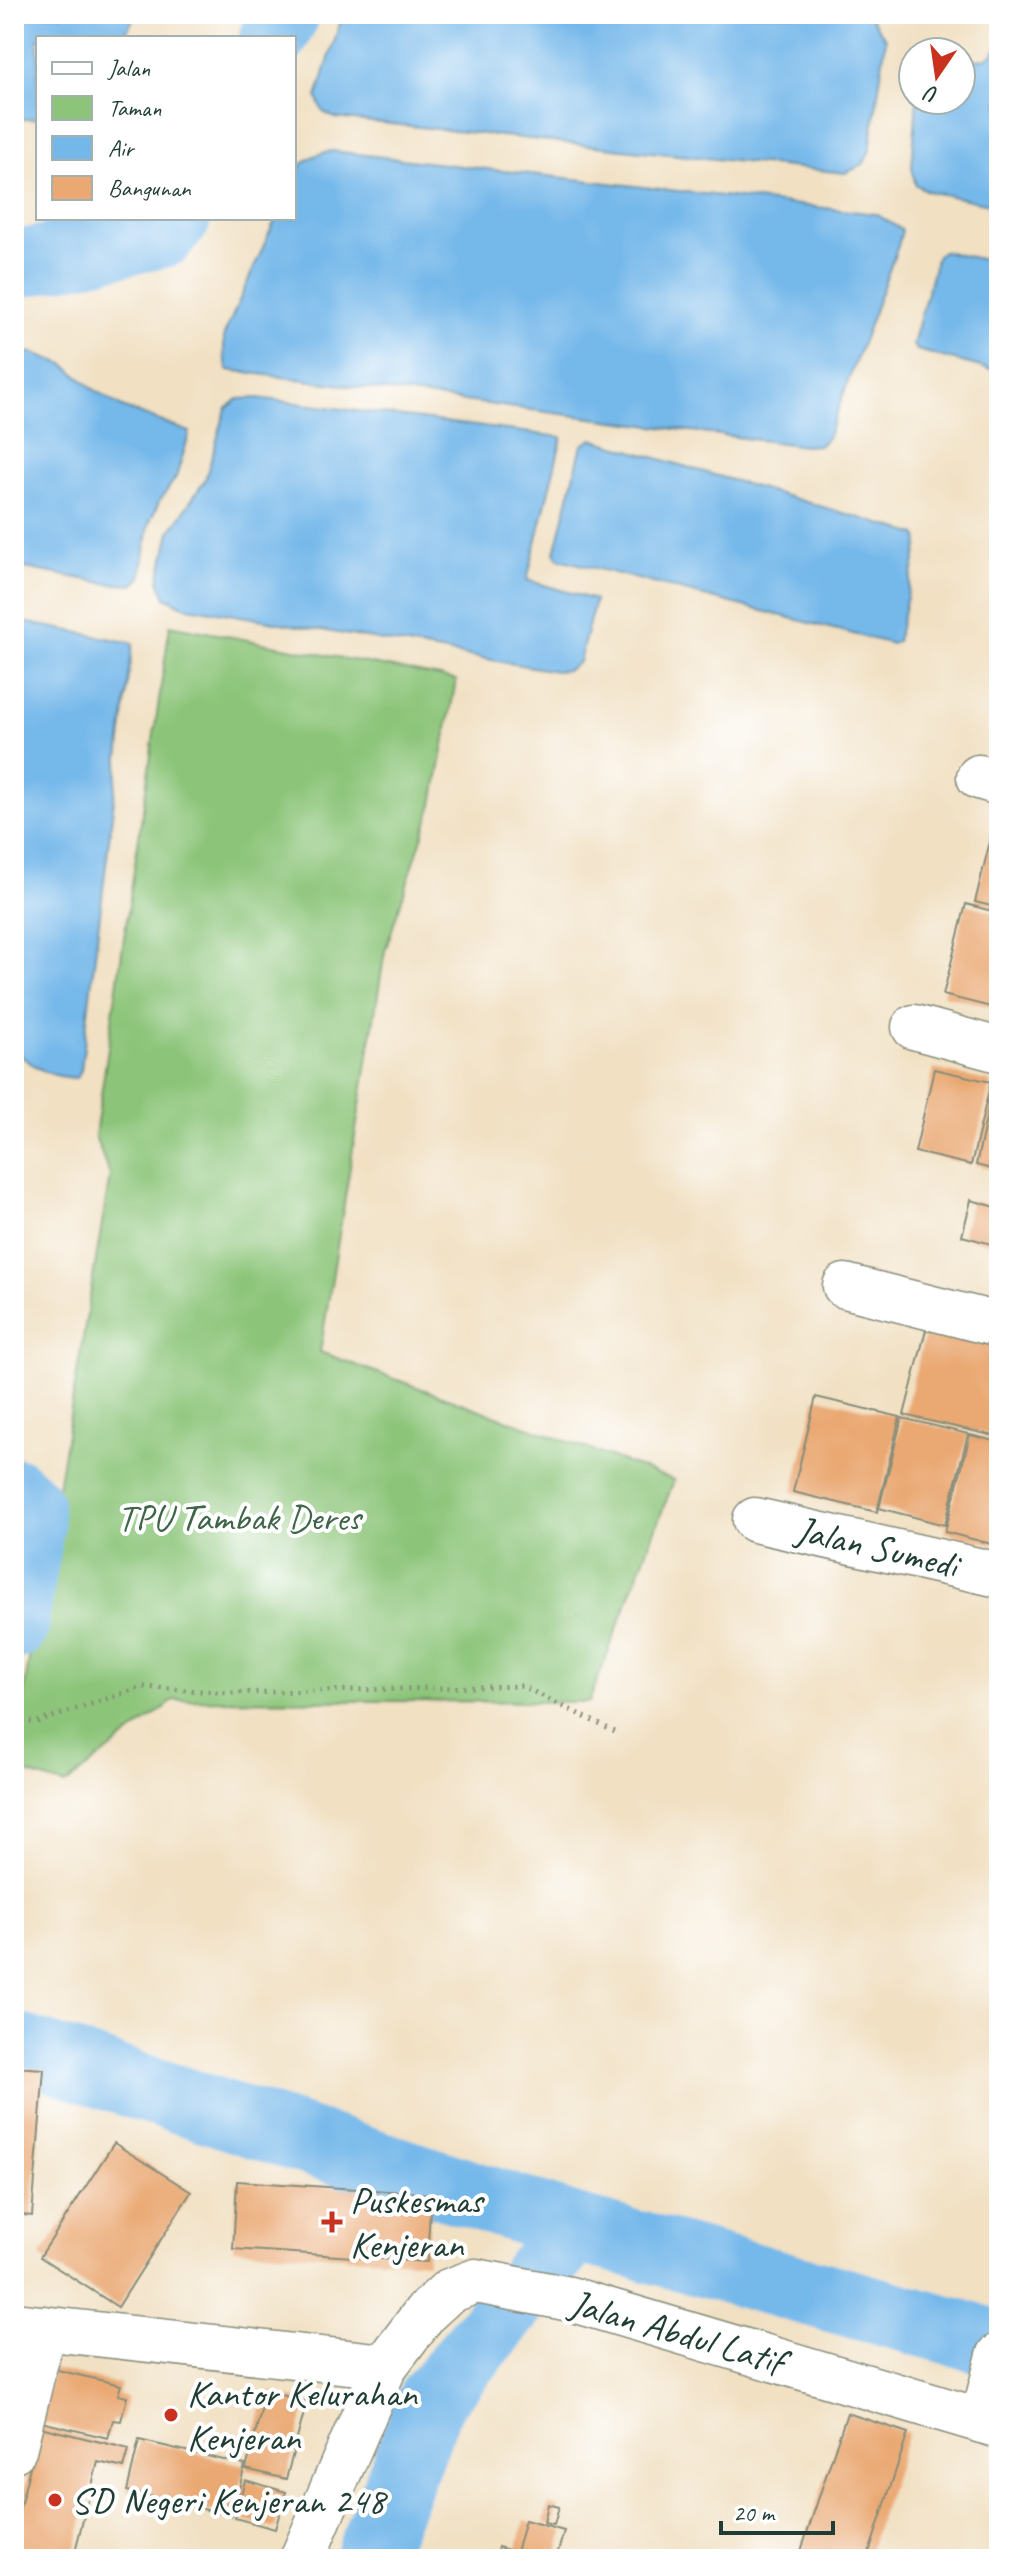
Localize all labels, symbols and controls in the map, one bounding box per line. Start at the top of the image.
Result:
legend [36,36,296,220]
north arrow [897,36,977,116]
text: Jalan [107,53,150,83]
text: U [920,79,941,109]
text: Taman [108,93,161,123]
text: Air [108,133,136,163]
text: Bangunan [108,173,192,203]
park label: TPU Tambak Deres [117,1494,364,1541]
street label: Jalan Sumedi [790,1505,966,1589]
place label: Puskesmas Kenjeran [350,2177,486,2268]
marker: Puskesmas Kenjeran [321,2211,343,2233]
street label: Jalan Abdul Latif [563,2279,797,2387]
place label: Kantor Kelurahan Kenjeran [187,2370,419,2461]
marker: Kantor Kelurahan Kenjeran [162,2406,180,2424]
place label: SD Negeri Kenjeran 248 [71,2477,389,2524]
scale bar [721,2485,833,2535]
marker: SD Negeri Kenjeran 248 [46,2491,64,2509]
text: 20 m [733,2498,776,2528]

